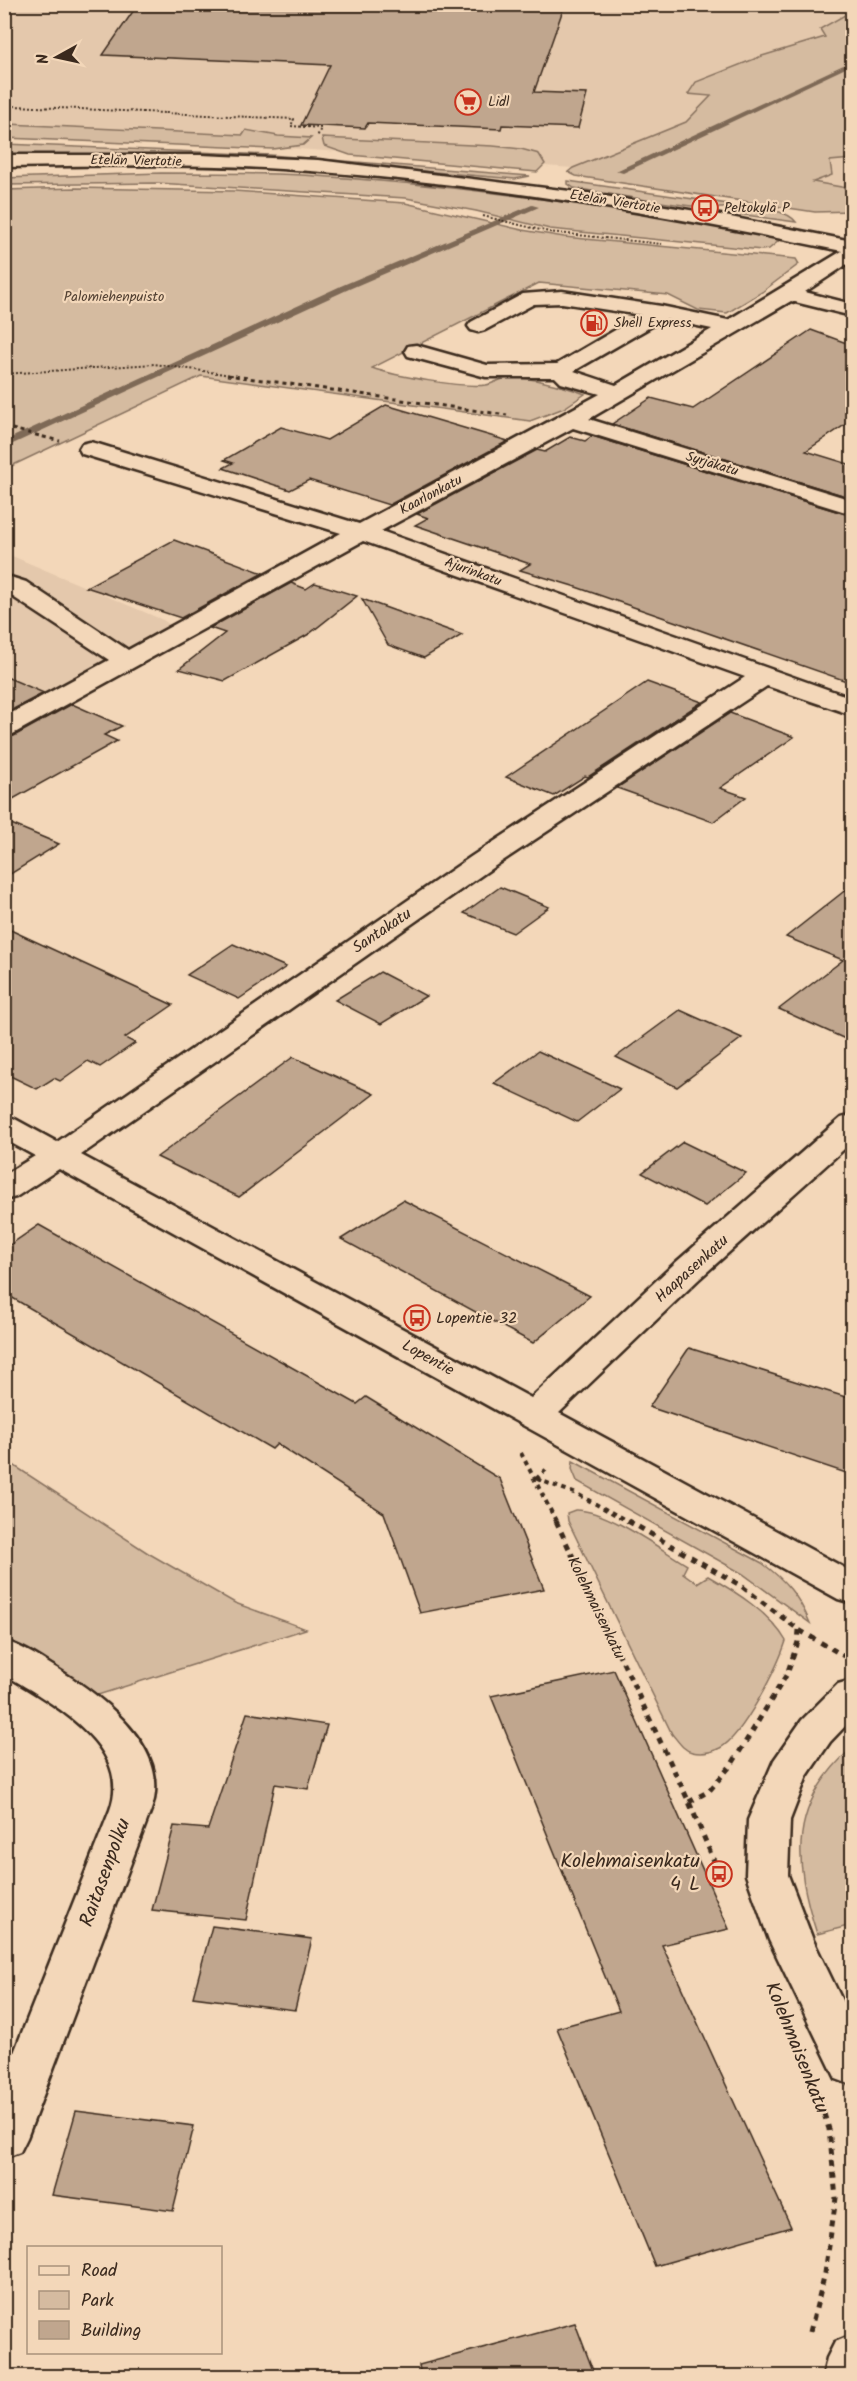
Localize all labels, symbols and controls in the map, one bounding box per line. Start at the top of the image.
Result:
north arrow [27,27,87,87]
text: N [31,52,57,66]
supermarket icon: Lidl [453,87,483,117]
place label: Lidl [488,91,510,113]
street label: Etelän Viertotie [90,149,183,173]
street label: Etelän Viertotie [568,184,663,220]
bus stop icon: Peltokylä P [690,193,720,223]
place label: Peltokylä P [724,197,790,219]
park label: Palomiehenpuisto [64,286,164,308]
fuel station icon: Shell Express [579,308,609,338]
place label: Shell Express [614,312,691,334]
street label: Syrjäkatu [683,446,741,483]
street label: Kaarlonkatu [396,469,467,521]
street label: Ajurinkatu [441,551,505,593]
street label: Santakatu [347,902,417,960]
street label: Haapasenkatu [649,1229,735,1309]
bus stop icon: Lopentie 32 [402,1303,432,1333]
place label: Lopentie 32 [436,1306,517,1331]
street label: Lopentie [397,1333,459,1383]
street label: Kolehmaisenkatu [560,1552,632,1664]
street label: Raitasenpolku [72,1814,141,1932]
place label: Kolehmaisenkatu 4 L [560,1846,700,1901]
bus stop icon: Kolehmaisenkatu 4 L [704,1859,734,1889]
street label: Kolehmaisenkatu [755,1977,837,2119]
legend [27,2246,222,2354]
text: Road [81,2257,118,2286]
text: Park [81,2287,114,2316]
text: Building [81,2317,141,2346]

